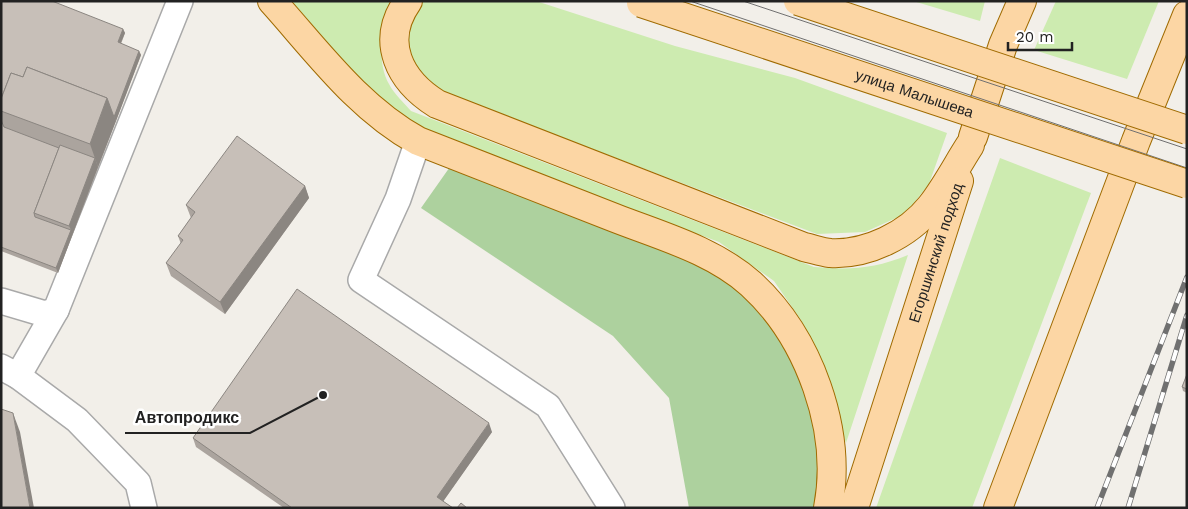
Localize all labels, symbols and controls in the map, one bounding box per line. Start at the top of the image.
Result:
scale bar [1008,20,1072,52]
text: 20 m [1016,28,1054,46]
street label: улица Малышева [853,66,976,122]
street label: Егоршинский подход [905,181,967,325]
callout: Автопродикс [125,402,250,433]
text: Автопродикс [135,408,239,427]

